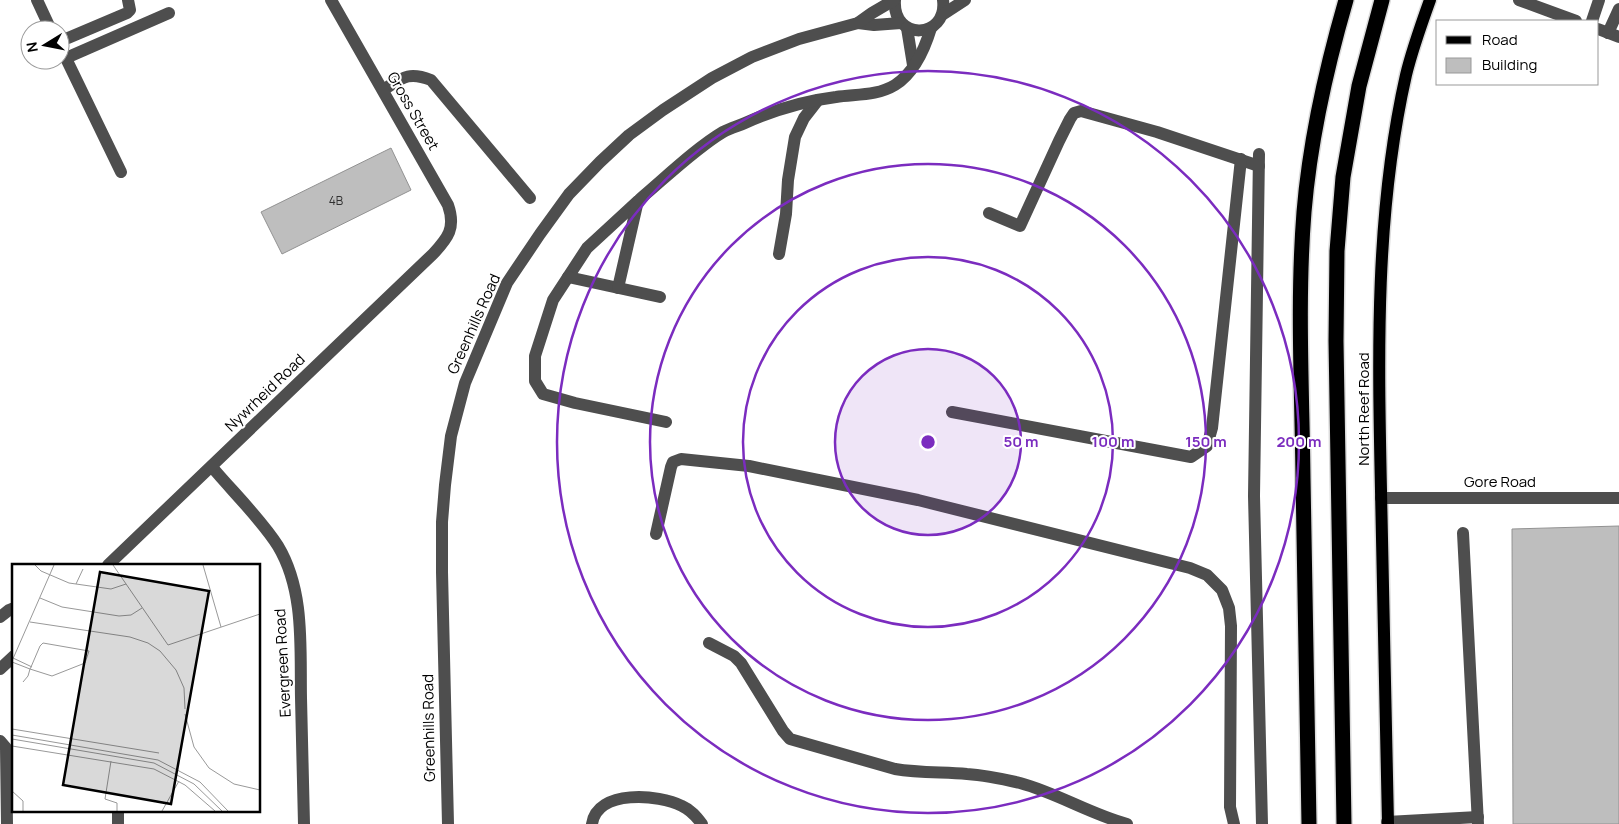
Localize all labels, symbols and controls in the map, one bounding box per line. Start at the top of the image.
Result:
north arrow [20,20,70,70]
legend [1436,20,1599,85]
text: Road [1482,29,1518,50]
text: N [21,41,42,54]
text: Building [1482,54,1537,75]
street label: Gross Street [382,68,444,154]
house number: 4B [329,192,343,209]
street label: Greenhills Road [442,270,505,377]
street label: Nywrheid Road [220,349,309,436]
street label: North Reef Road [1353,352,1374,466]
text: 50 m [1003,431,1039,452]
text: 100 m [1092,431,1134,452]
text: 150 m [1185,431,1227,452]
text: 200 m [1276,431,1322,452]
centre of rings [919,433,937,451]
street label: Gore Road [1464,471,1536,492]
inset map [12,564,260,812]
street label: Evergreen Road [269,608,296,718]
street label: Greenhills Road [417,674,440,782]

